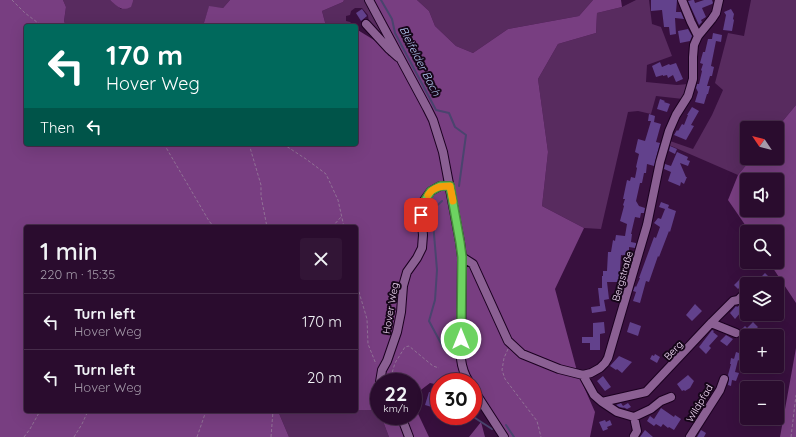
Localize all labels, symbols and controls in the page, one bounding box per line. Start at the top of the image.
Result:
water label: Bleifelder Bach [396,24,444,99]
text: 170 m [106,37,183,72]
icon: left [40,40,92,92]
text: Hover Weg [106,72,200,95]
icon: left [83,116,105,138]
text: Then [40,118,75,137]
north arrow [740,121,784,165]
map controls [740,121,784,425]
button: sound [740,173,784,217]
pin [404,198,438,232]
icon: arrive [410,204,432,226]
button: search [740,225,784,269]
text: 1 min [40,236,98,266]
button: close [300,238,342,280]
street label: Bergstraße [609,249,636,303]
text: 220 m · 15:35 [40,266,115,282]
button: layers [740,277,784,321]
street label: Hover Weg [380,281,401,335]
text: Turn left [74,304,136,323]
icon: left [40,311,62,333]
text: 170 m [302,312,342,331]
position arrow [440,318,482,360]
text: Hover Weg [74,323,142,339]
button: + [740,329,784,373]
street label: Berg [661,338,686,363]
text: Turn left [74,360,136,379]
icon: left [40,367,62,389]
text: 20 m [307,368,342,387]
speed limit sign: 30 [430,373,482,425]
text: Hover Weg [74,379,142,395]
text: 22 [385,381,407,406]
button: − [740,381,784,425]
street label: Wildpfad [683,382,716,425]
text: km/h [383,402,409,415]

